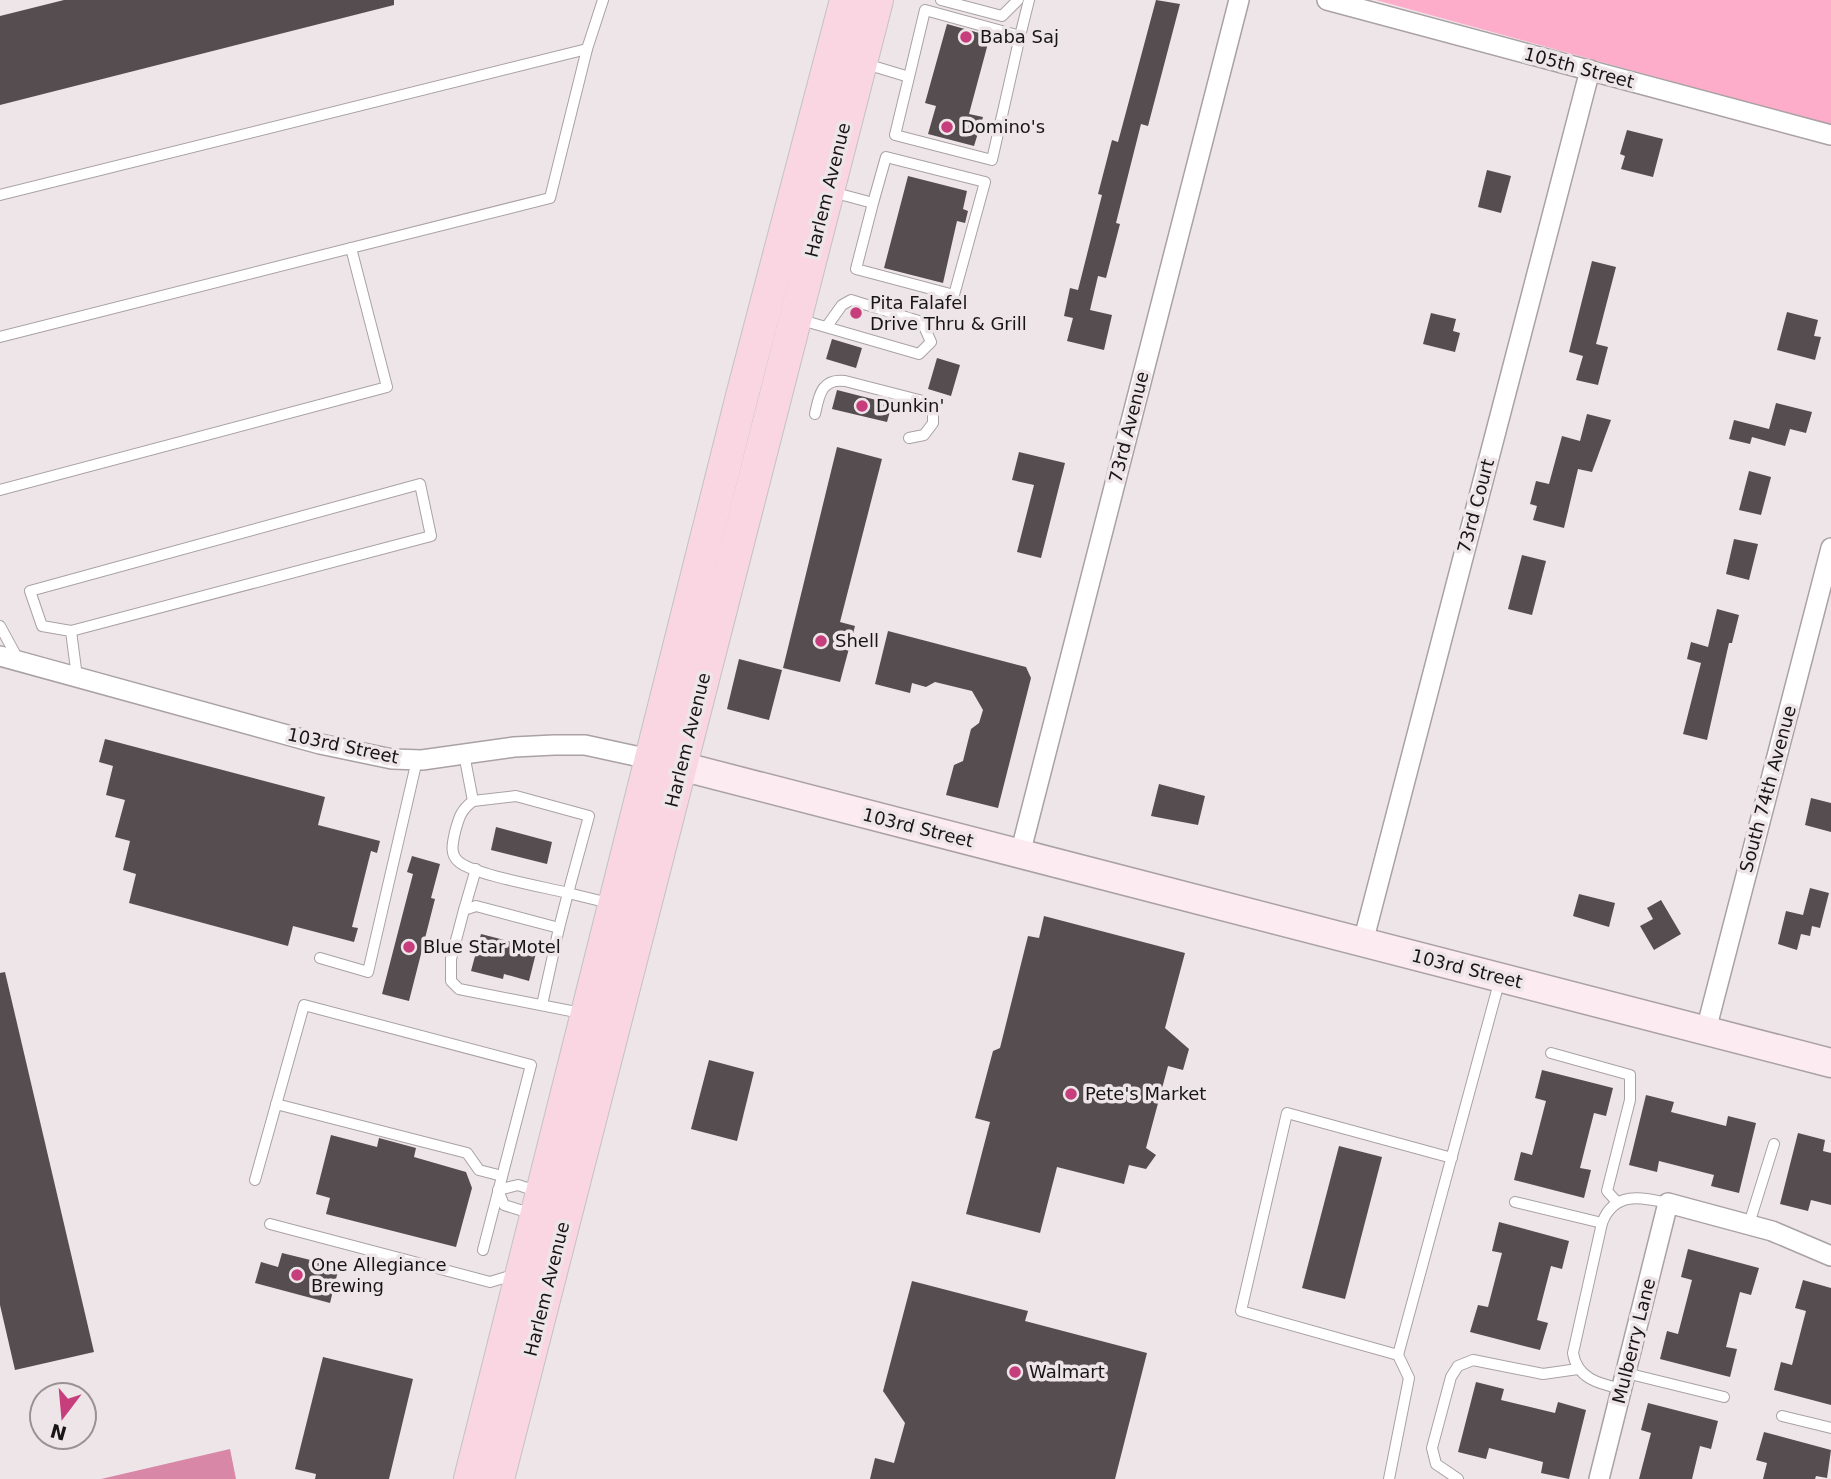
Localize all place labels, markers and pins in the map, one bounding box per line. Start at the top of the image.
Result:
place label: Baba Saj [980,26,1059,47]
marker: Baba Saj [958,29,974,45]
place label: Domino's [961,116,1045,137]
marker: Domino's [939,119,955,135]
place label: Pita Falafel Drive Thru & Grill [870,292,1027,334]
marker: Pita Falafel Drive Thru & Grill [848,305,864,321]
place label: Dunkin' [876,395,944,416]
marker: Dunkin' [854,398,870,414]
place label: Shell [835,630,879,651]
marker: Shell [813,633,829,649]
place label: Blue Star Motel [423,936,561,957]
marker: Blue Star Motel [401,939,417,955]
place label: Pete's Market [1085,1083,1206,1104]
marker: Pete's Market [1063,1086,1079,1102]
place label: One Allegiance Brewing [311,1254,447,1296]
marker: One Allegiance Brewing [289,1267,305,1283]
place label: Walmart [1029,1361,1105,1382]
marker: Walmart [1007,1364,1023,1380]

